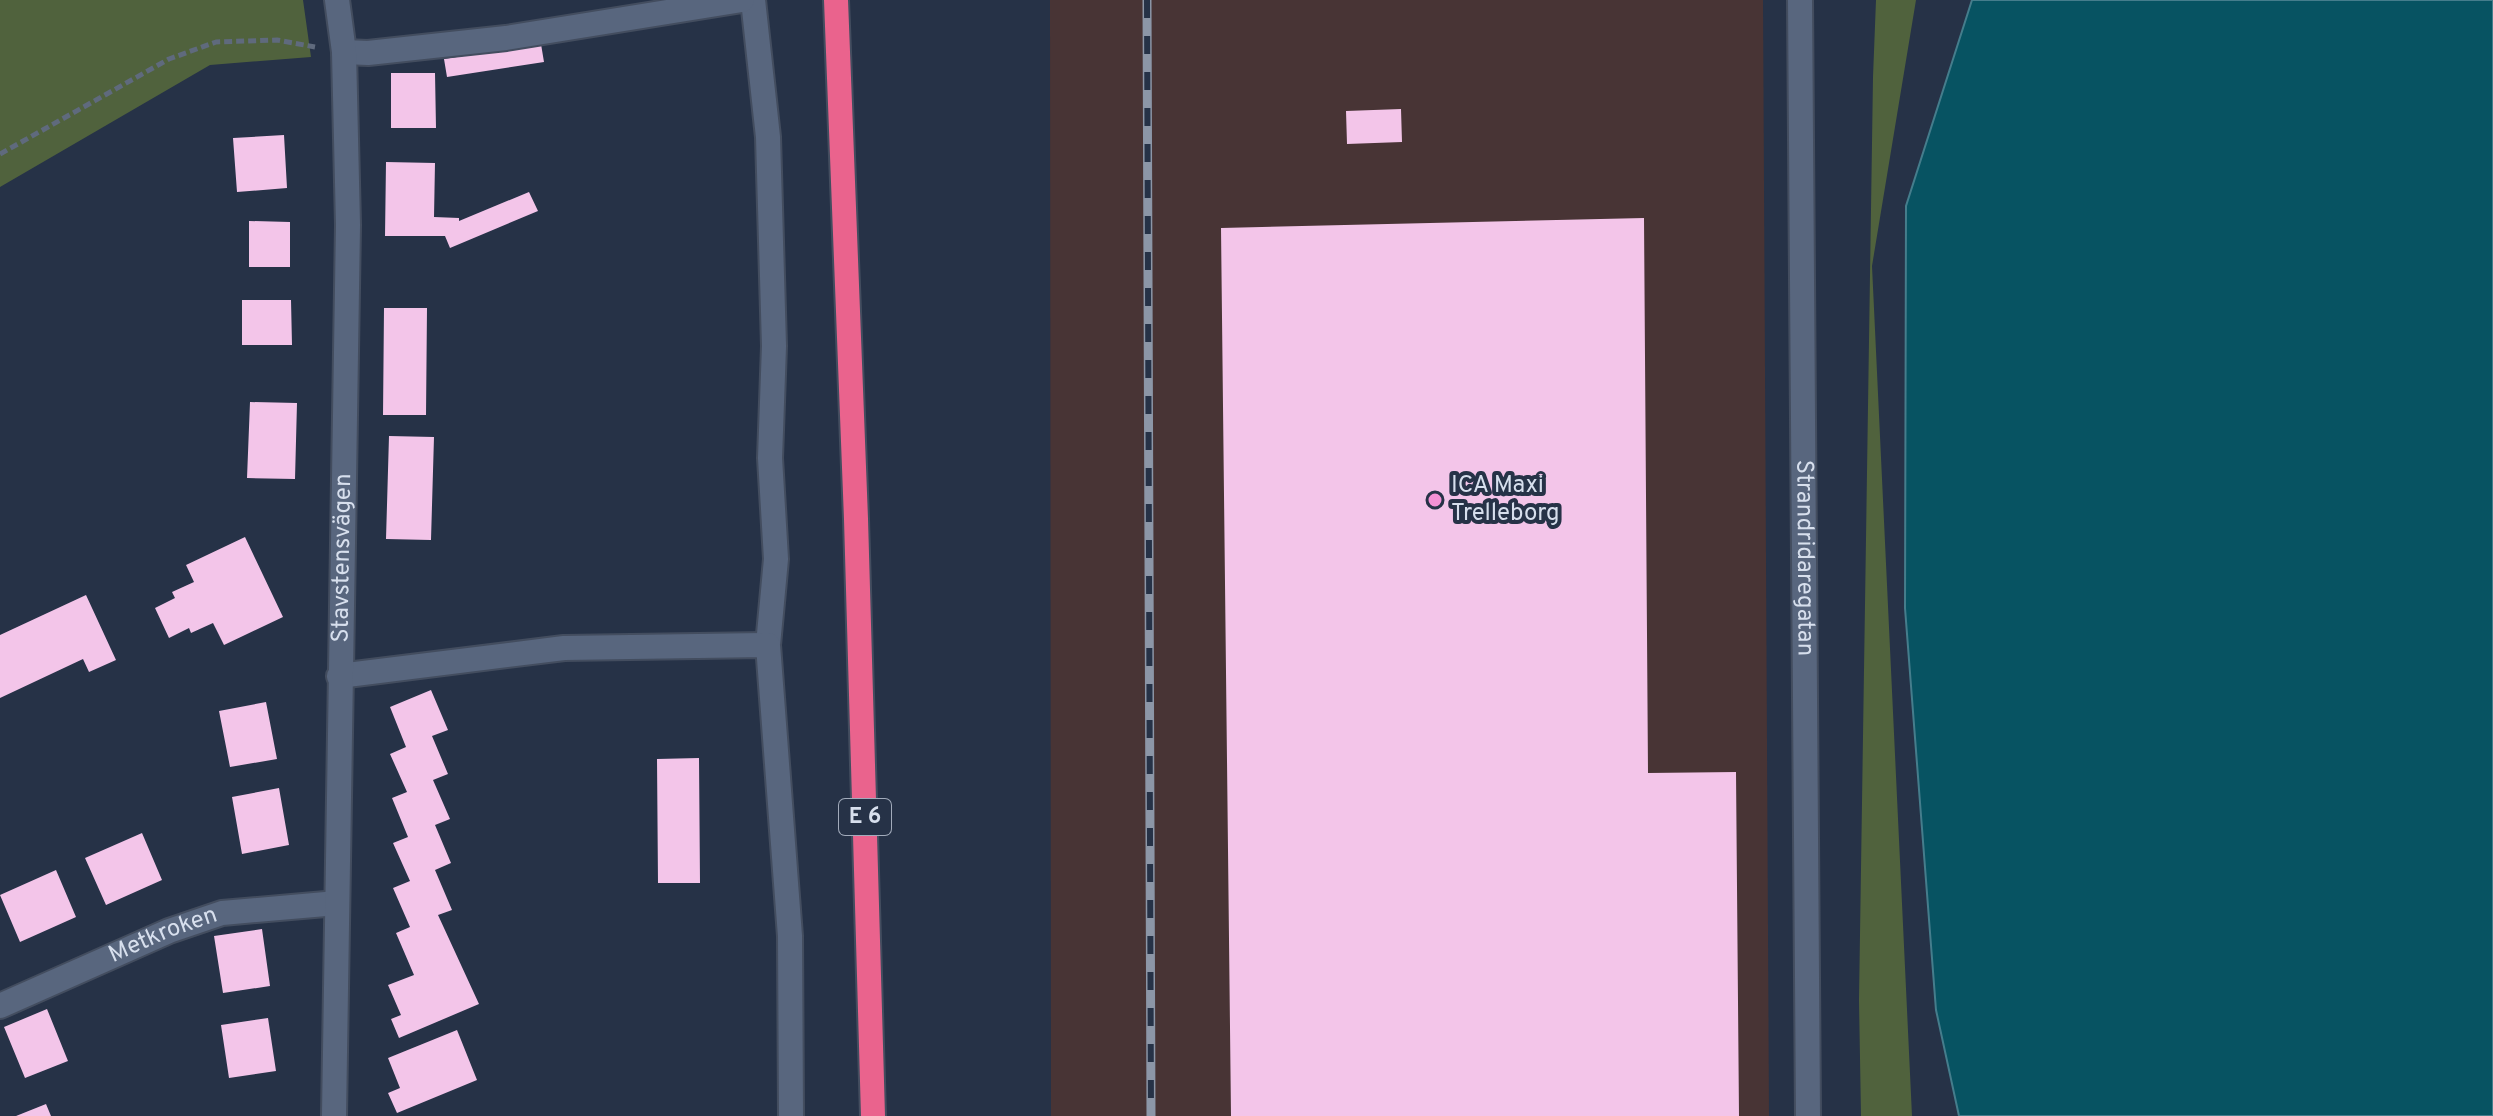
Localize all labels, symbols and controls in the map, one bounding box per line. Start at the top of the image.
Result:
street label: Strandridaregatan [1788,460,1820,656]
place label: ICA Maxi Trelleborg [1451,471,1559,529]
street label: Stavstensvägen [326,473,359,643]
marker: ICA Maxi Trelleborg [1426,491,1444,509]
road number: E 6 [839,799,891,835]
street label: Metkroken [104,901,221,971]

